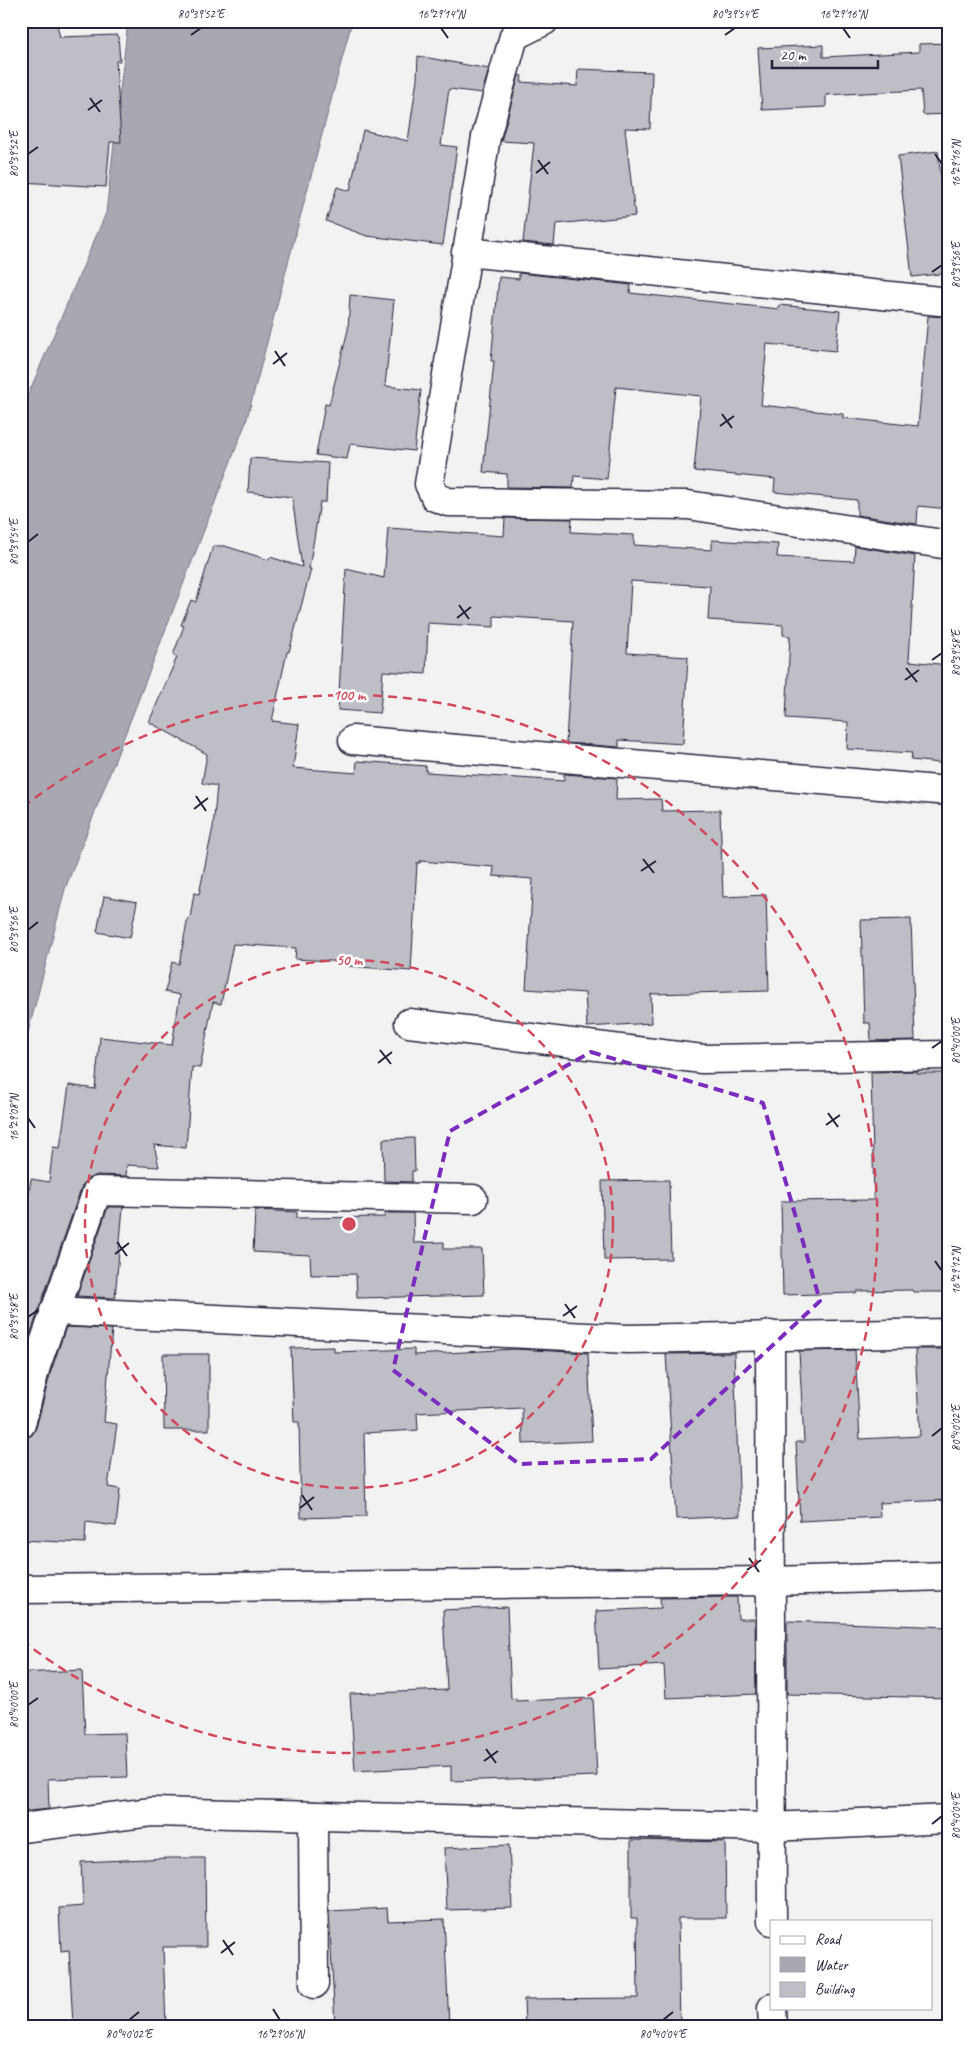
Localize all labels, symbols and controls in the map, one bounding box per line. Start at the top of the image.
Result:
text: 80°39'52"E [178,6,226,22]
text: 16°29'14"N [417,6,466,22]
text: 80°39'54"E [712,6,760,22]
text: 16°29'16"N [819,6,868,22]
scale bar [772,38,879,70]
text: 20 m [780,46,807,65]
text: 80°39'52"E [6,129,22,177]
text: 16°29'16"N [948,139,964,188]
text: 80°39'56"E [948,240,964,288]
text: 80°39'54"E [6,517,22,565]
text: 80°39'58"E [948,628,964,676]
text: 100 m [333,686,367,705]
text: 80°39'56"E [6,905,22,953]
text: 50 m [336,951,363,970]
text: 80°40'00"E [948,1016,964,1064]
text: 16°29'08"N [6,1093,22,1142]
centre of rings [340,1215,358,1233]
text: 16°29'12"N [948,1246,964,1295]
text: 80°39'58"E [6,1292,22,1340]
text: 80°40'02"E [948,1403,964,1451]
text: 80°40'00"E [6,1680,22,1728]
text: 80°40'04"E [948,1791,964,1839]
legend [770,1920,932,2010]
text: Road [815,1930,842,1949]
text: Water [815,1956,849,1975]
text: Building [815,1980,855,1999]
text: 80°40'02"E [106,2026,154,2042]
text: 16°29'06"N [256,2026,305,2042]
text: 80°40'04"E [640,2026,688,2042]

